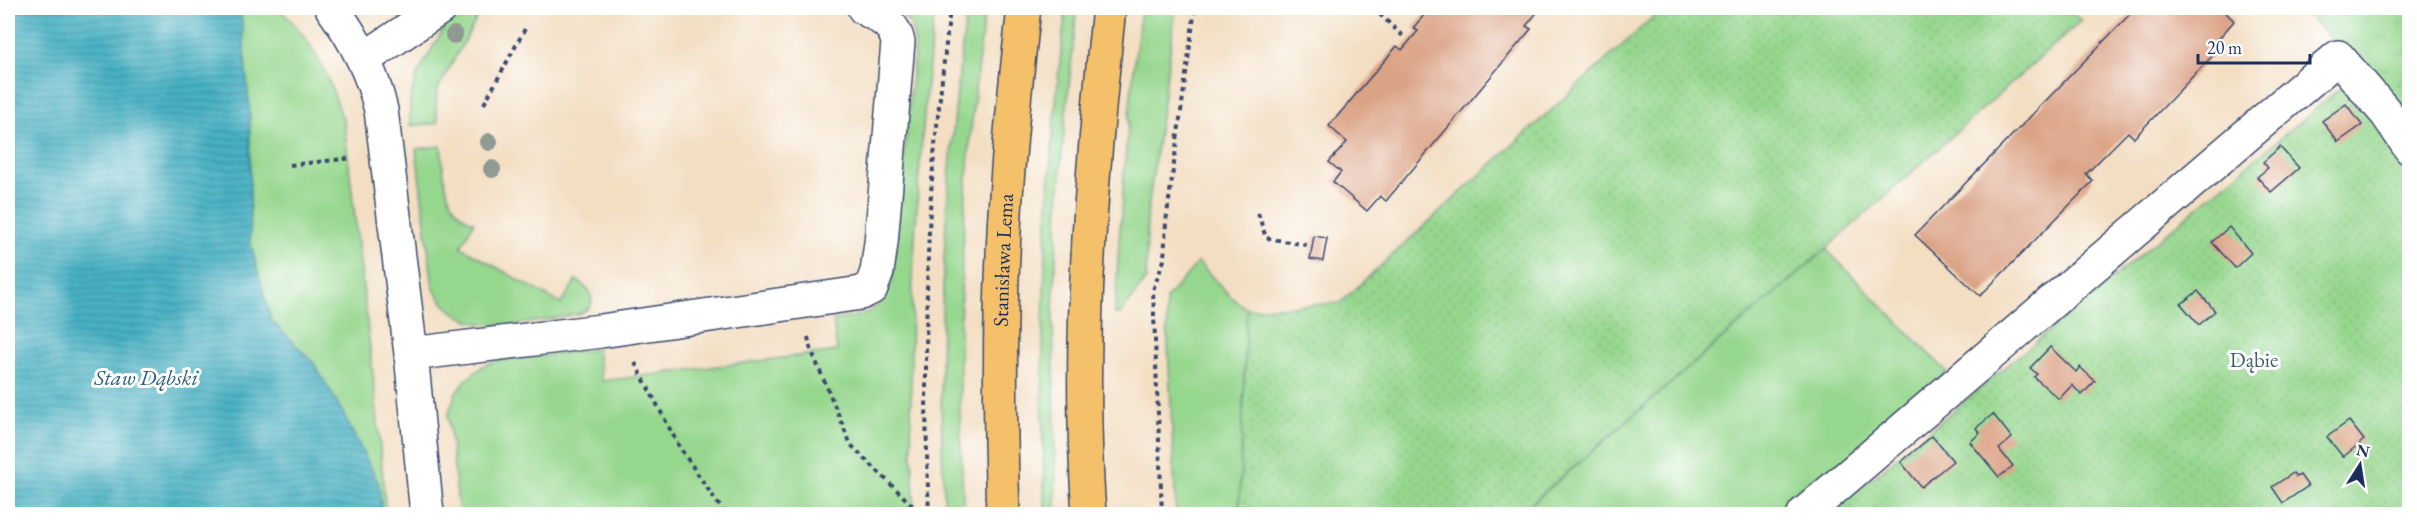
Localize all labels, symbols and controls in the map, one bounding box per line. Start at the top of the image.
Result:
scale bar [2198,27,2310,65]
text: 20 m [2207,36,2242,59]
street label: Stanisława Lema [987,192,1019,327]
park label: Dąbie [2230,346,2278,373]
water label: Staw Dąbski [93,363,199,392]
north arrow [2330,435,2390,495]
text: N [2354,439,2372,462]

